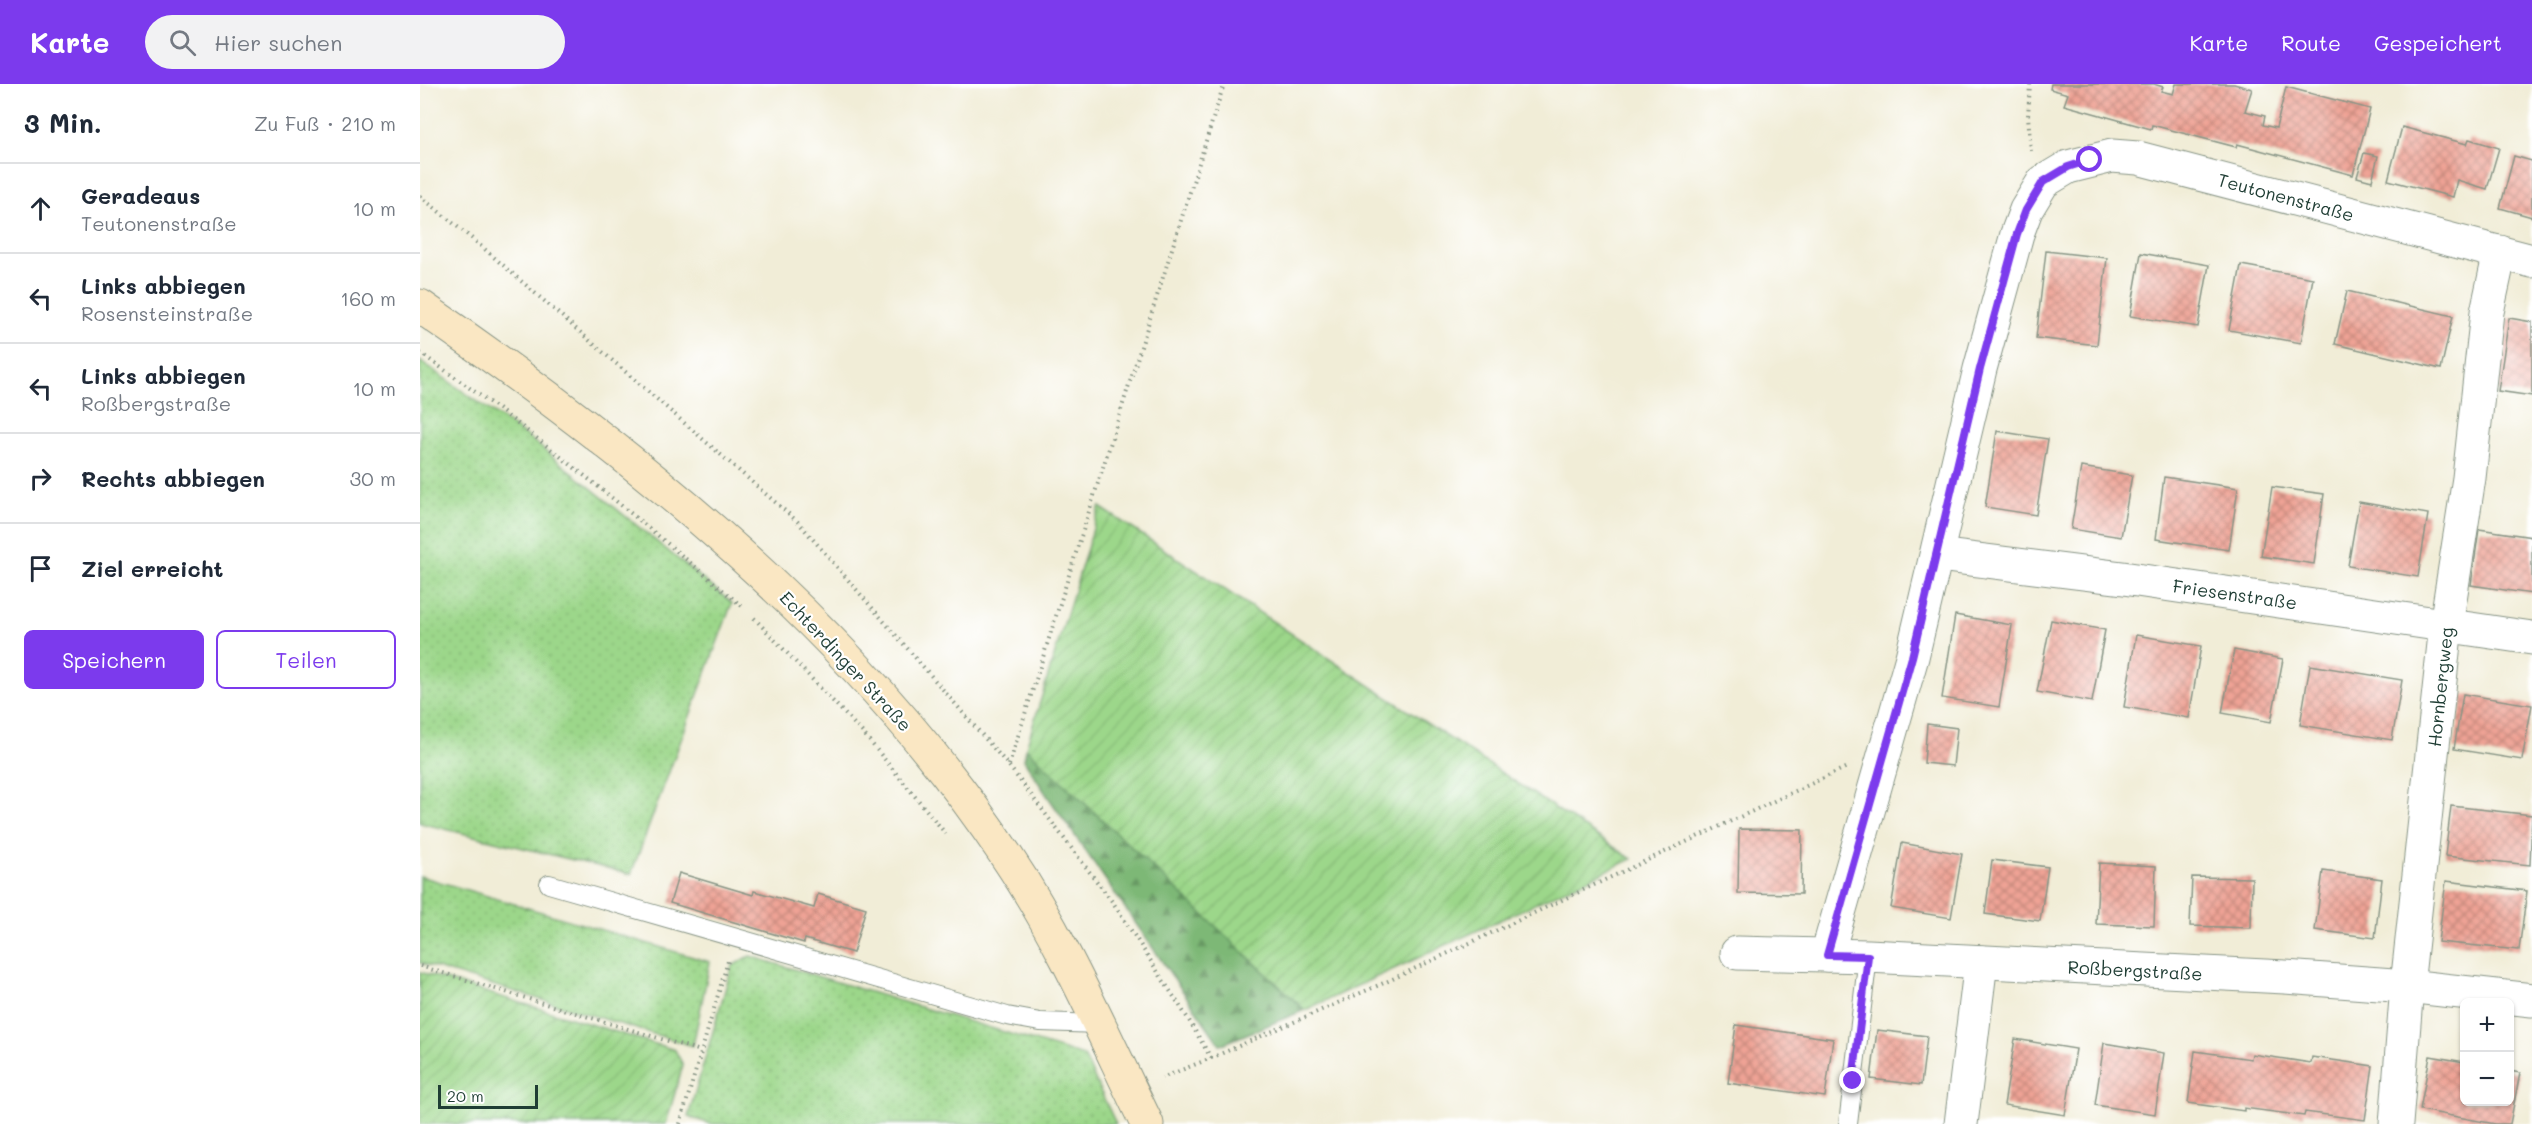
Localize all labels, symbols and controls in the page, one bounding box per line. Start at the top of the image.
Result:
search box [145,15,565,69]
text: Karte [30,24,109,60]
icon: search [166,26,199,59]
text: Hier suchen [214,28,342,57]
text: Karte [2190,29,2248,56]
text: Route [2281,29,2341,56]
text: Gespeichert [2374,29,2502,56]
text: 3 Min. [24,106,102,140]
text: Zu Fuß · 210 m [254,110,396,136]
route start [2076,146,2102,172]
street label: Teutonenstraße [2215,167,2357,227]
text: Geradeaus [81,181,200,210]
icon: ahead [24,192,57,225]
text: 10 m [352,195,396,221]
text: Teutonenstraße [81,210,237,236]
text: Links abbiegen [81,271,246,300]
icon: left [24,282,57,315]
text: 160 m [340,285,396,311]
text: Rosensteinstraße [81,300,253,326]
text: Links abbiegen [81,361,246,390]
icon: left [24,372,57,405]
text: 10 m [352,375,396,401]
text: Roßbergstraße [81,390,231,416]
icon: right [24,462,57,495]
text: Rechts abbiegen [81,464,265,493]
text: 30 m [350,465,396,491]
icon: arrive [24,552,57,585]
text: Ziel erreicht [81,554,223,583]
street label: Friesenstraße [2171,573,2299,615]
street label: Echterdinger Straße [775,586,917,736]
street label: Hornbergweg [2422,626,2458,748]
button: Speichern [24,630,204,689]
button: Teilen [216,630,396,689]
street label: Roßbergstraße [2067,954,2203,986]
map controls [2460,998,2514,1106]
button: + [2460,998,2514,1052]
button: − [2460,1052,2514,1106]
route end [1839,1067,1865,1093]
scale bar [438,1082,538,1110]
text: 20 m [447,1085,484,1106]

